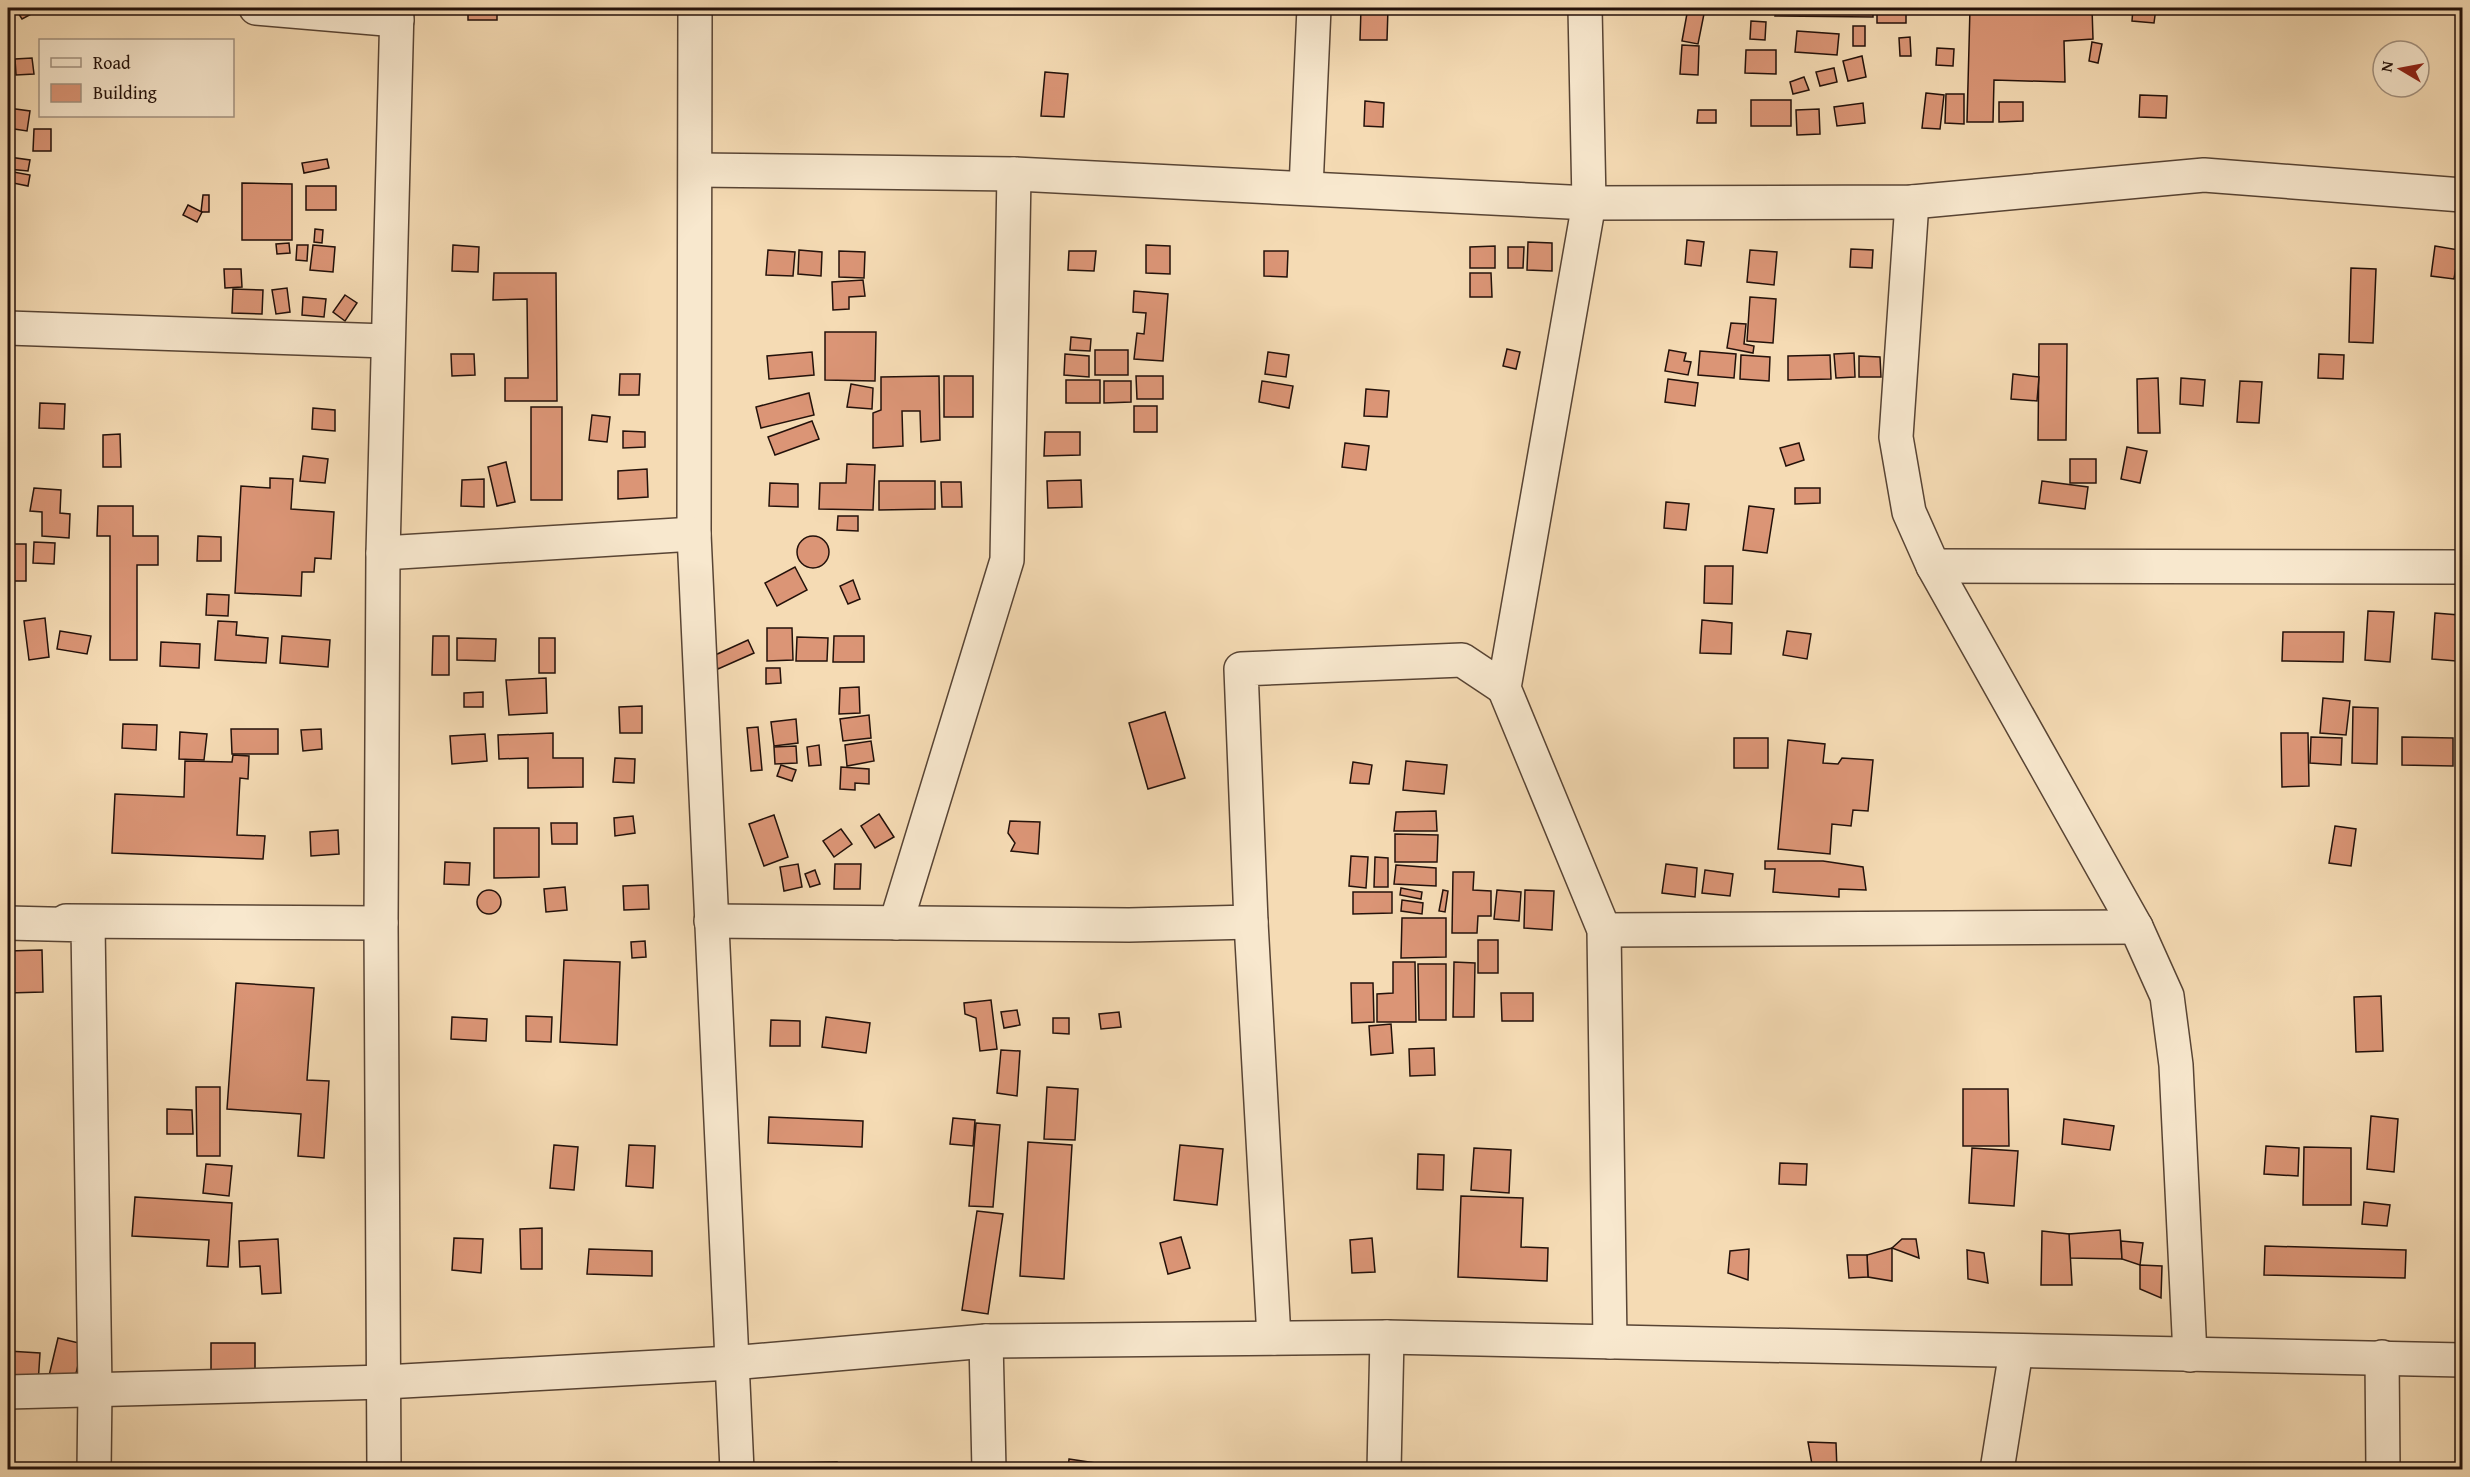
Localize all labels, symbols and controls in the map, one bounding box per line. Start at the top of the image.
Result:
legend [39,39,234,117]
north arrow [2371,39,2431,99]
text: Road [93,49,131,76]
text: N [2373,59,2399,74]
text: Building [93,79,157,106]

